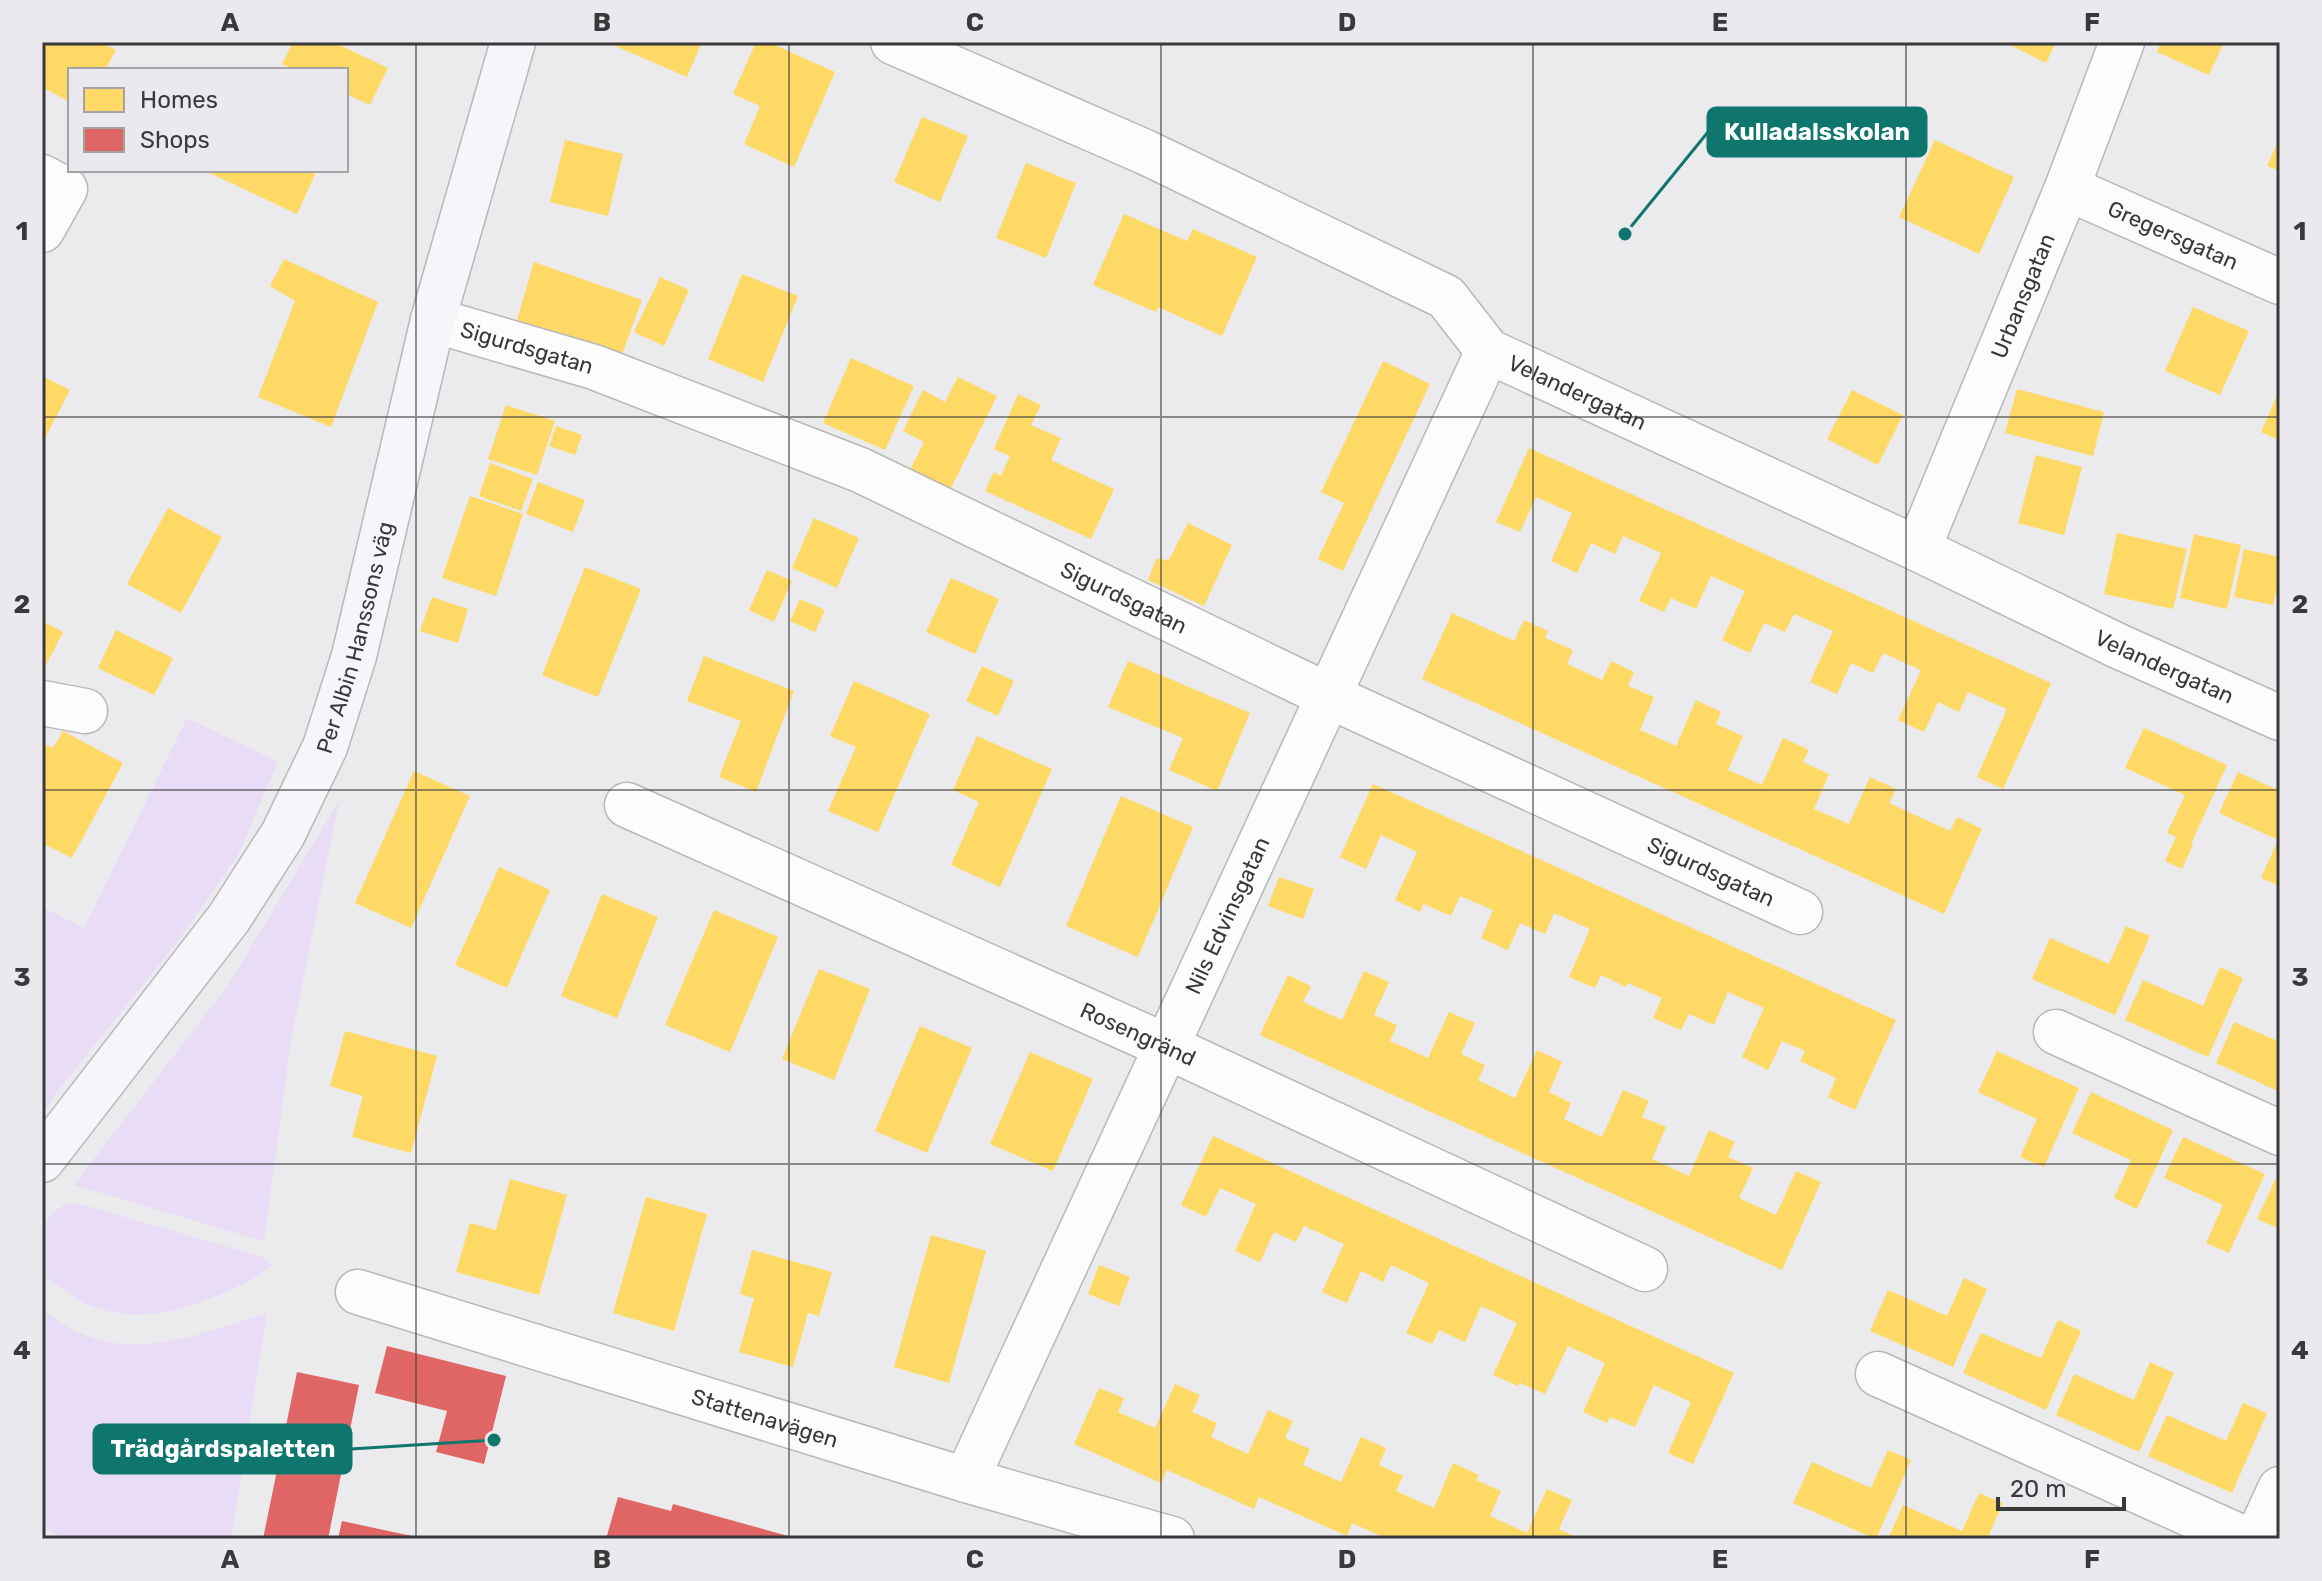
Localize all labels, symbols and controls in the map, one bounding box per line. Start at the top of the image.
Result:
text: A [221,7,240,38]
text: B [593,7,611,38]
text: C [966,7,984,38]
text: D [1338,7,1356,38]
text: E [1712,7,1728,38]
text: F [2084,7,2100,38]
legend [68,68,348,172]
text: Homes [140,86,218,114]
callout: Kulladalsskolan [1708,108,1926,156]
text: Kulladalsskolan [1724,118,1910,146]
text: Shops [140,126,210,154]
street label: Gregersgatan [2104,195,2242,276]
text: 1 [16,216,28,247]
text: 1 [2294,216,2306,247]
street label: Urbansgatan [1985,229,2061,363]
street label: Sigurdsgatan [457,316,597,380]
street label: Velandergatan [1504,349,1651,436]
street label: Per Albin Hanssons väg [311,519,399,757]
street label: Sigurdsgatan [1056,556,1191,640]
text: 2 [14,589,30,620]
text: 2 [2292,589,2308,620]
street label: Velandergatan [2090,624,2238,710]
street label: Sigurdsgatan [1643,831,1779,913]
street label: Nils Edvinsgatan [1179,833,1275,999]
text: 3 [13,962,31,993]
text: 3 [2291,962,2309,993]
street label: Rosengränd [1076,997,1200,1072]
text: 4 [13,1335,31,1366]
text: 4 [2291,1335,2309,1366]
street label: Stattenavägen [688,1383,841,1454]
callout: Trädgårdspaletten [94,1425,351,1473]
text: Trädgårdspaletten [111,1435,335,1463]
scale bar [1998,1461,2124,1511]
text: 20 m [2010,1475,2067,1503]
text: A [221,1544,240,1575]
text: B [593,1544,611,1575]
text: C [966,1544,984,1575]
text: D [1338,1544,1356,1575]
text: E [1712,1544,1728,1575]
text: F [2084,1544,2100,1575]

